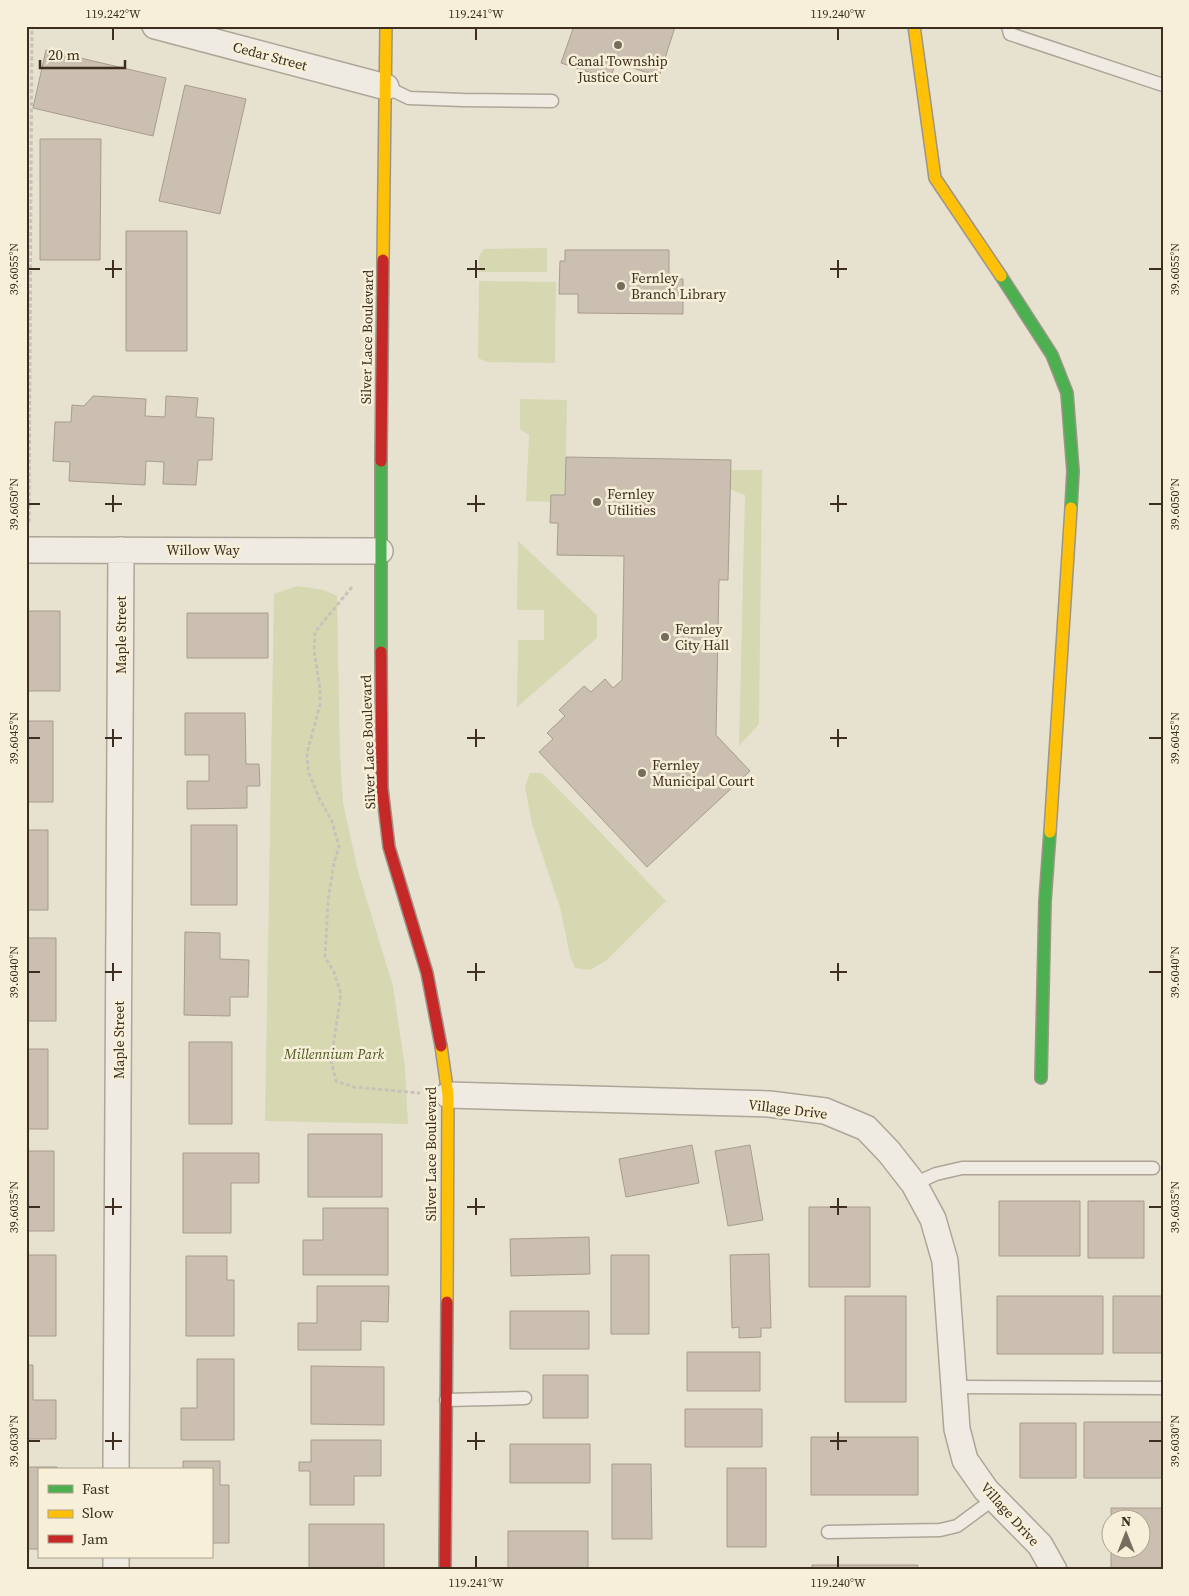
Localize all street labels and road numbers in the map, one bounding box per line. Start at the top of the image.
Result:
street label: Cedar Street [231,36,310,76]
street label: Silver Lace Boulevard [356,270,378,404]
street label: Willow Way [166,540,241,560]
street label: Maple Street [111,596,131,674]
street label: Silver Lace Boulevard [356,674,380,810]
street label: Maple Street [109,1001,129,1079]
street label: Silver Lace Boulevard [421,1087,441,1221]
street label: Village Drive [747,1094,829,1124]
street label: Village Drive [976,1478,1044,1550]

